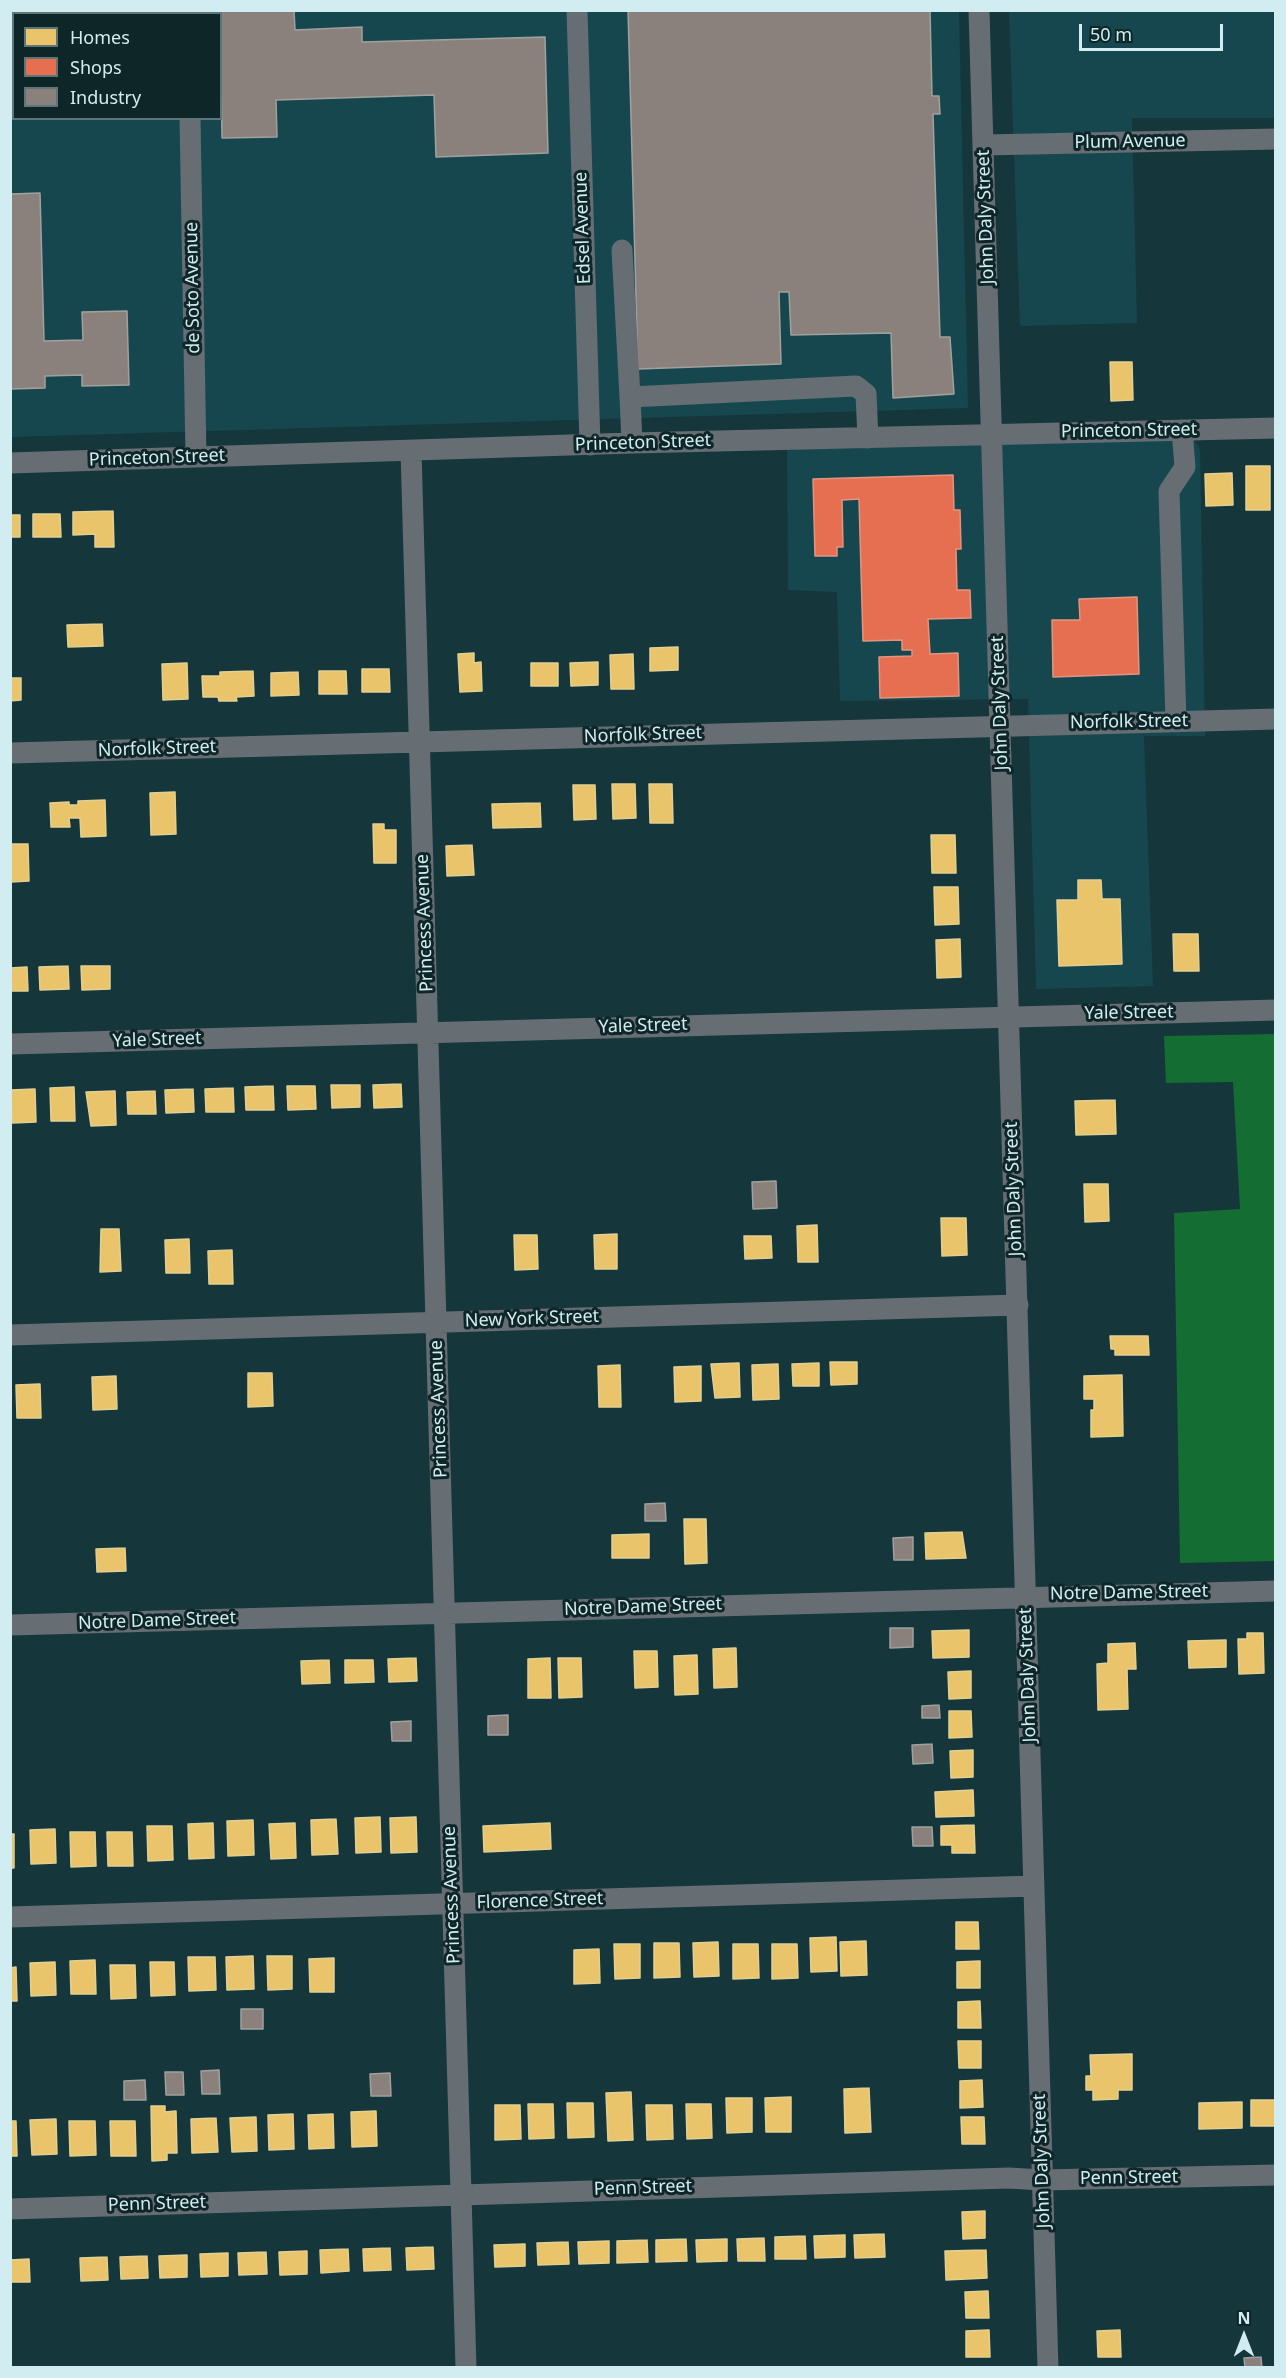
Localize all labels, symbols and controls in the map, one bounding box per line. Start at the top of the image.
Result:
legend [12,12,222,120]
scale bar [1082,12,1226,50]
text: 50 m [1090,22,1132,46]
text: Homes [70,25,130,49]
text: Shops [70,55,122,79]
text: Industry [70,85,141,109]
street label: Plum Avenue [1074,130,1186,154]
street label: John Daly Street [973,149,999,285]
street label: Edsel Avenue [570,171,596,285]
street label: de Soto Avenue [181,222,205,354]
street label: Princeton Street [1061,419,1197,443]
street label: Princeton Street [574,430,712,456]
street label: Princeton Street [88,445,226,471]
street label: John Daly Street [987,635,1013,771]
street label: Norfolk Street [1070,710,1188,734]
street label: Norfolk Street [584,722,702,748]
street label: Norfolk Street [98,736,216,762]
street label: Princess Avenue [412,854,438,992]
street label: Yale Street [1084,1001,1174,1025]
street label: Yale Street [598,1014,688,1038]
street label: Yale Street [112,1028,202,1052]
street label: John Daly Street [1001,1121,1027,1257]
street label: New York Street [464,1306,600,1332]
street label: Princess Avenue [426,1340,452,1478]
street label: Notre Dame Street [1050,1581,1208,1605]
street label: Notre Dame Street [564,1593,722,1621]
street label: Notre Dame Street [78,1607,236,1635]
street label: John Daly Street [1015,1607,1041,1743]
street label: Princess Avenue [439,1826,465,1964]
street label: Florence Street [476,1888,604,1914]
street label: John Daly Street [1029,2093,1055,2229]
street label: Penn Street [1080,2166,1178,2190]
street label: Penn Street [594,2175,692,2201]
street label: Penn Street [108,2191,206,2217]
north arrow [1214,2306,1274,2366]
text: N [1237,2307,1251,2329]

